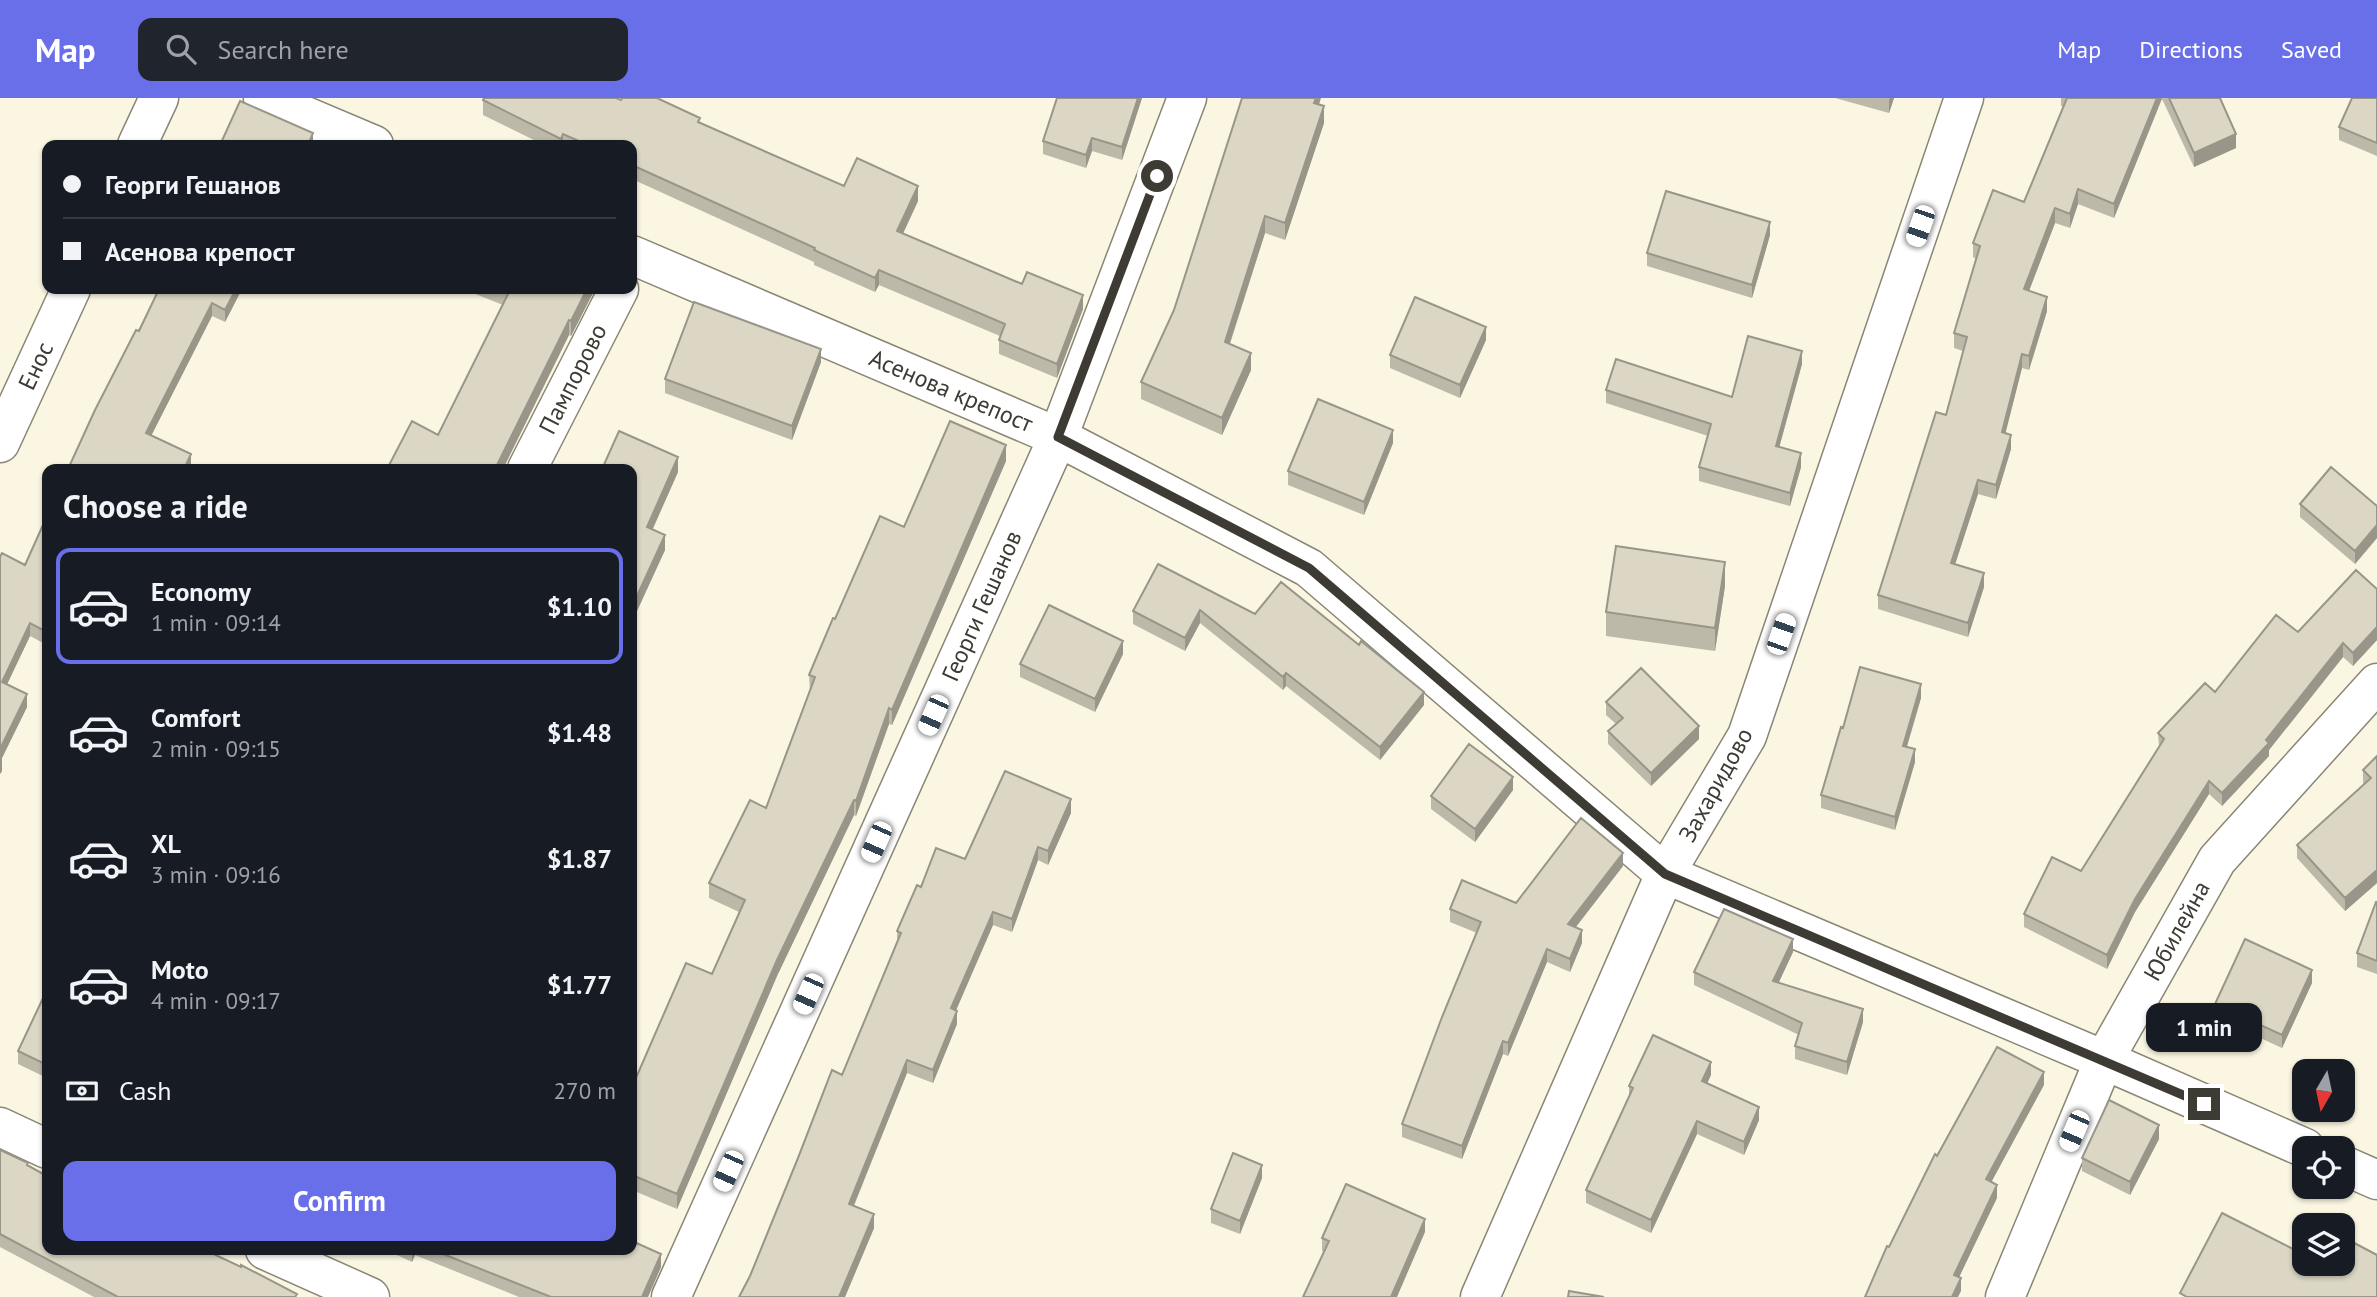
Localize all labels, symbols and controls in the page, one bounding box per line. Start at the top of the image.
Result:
search box [138,18,628,81]
text: Map [35,28,96,71]
icon: search [162,30,200,68]
text: Search here [218,33,349,66]
text: Map [2057,34,2101,65]
text: Directions [2139,34,2243,65]
text: Saved [2281,34,2342,65]
route start [1141,160,1173,192]
text: Георги Гешанов [105,168,281,201]
car [1904,203,1937,249]
text: Асенова крепост [105,235,295,268]
street label: Пампорово [532,318,614,439]
street label: Енос [11,337,60,395]
street label: Асенова крепост [865,342,1038,439]
text: Choose a ride [63,485,248,527]
street label: Георги Гешанов [935,526,1029,686]
icon: car [67,575,130,638]
text: Economy [151,575,251,608]
text: $1.10 [547,590,612,623]
text: 1 min · 09:14 [151,608,281,637]
car [1765,611,1798,657]
car [915,692,952,738]
icon: car [67,701,130,764]
text: Comfort [151,701,241,734]
text: $1.48 [547,716,612,749]
street label: Захаридово [1671,722,1760,847]
text: 2 min · 09:15 [151,734,281,763]
car [858,819,895,865]
icon: car [67,827,130,890]
text: XL [151,827,181,860]
text: $1.87 [547,842,612,875]
text: 3 min · 09:16 [151,860,281,889]
street label: Юбилейна [2136,875,2217,986]
icon: car [67,953,130,1016]
text: Moto [151,953,209,986]
text: $1.77 [547,968,612,1001]
car [790,971,827,1017]
text: 4 min · 09:17 [151,986,281,1015]
callout: 1 min [2146,1002,2262,1052]
text: 1 min [2176,1013,2232,1042]
north arrow [2292,1059,2356,1122]
map controls [2292,1059,2355,1276]
icon: cash [63,1072,101,1110]
text: Cash [119,1074,171,1107]
text: 270 m [554,1076,616,1105]
route end [2188,1088,2220,1120]
car [2057,1108,2092,1154]
button: locate [2292,1136,2355,1199]
car [710,1148,747,1194]
button: Confirm [63,1161,616,1241]
button: layers [2292,1213,2355,1276]

